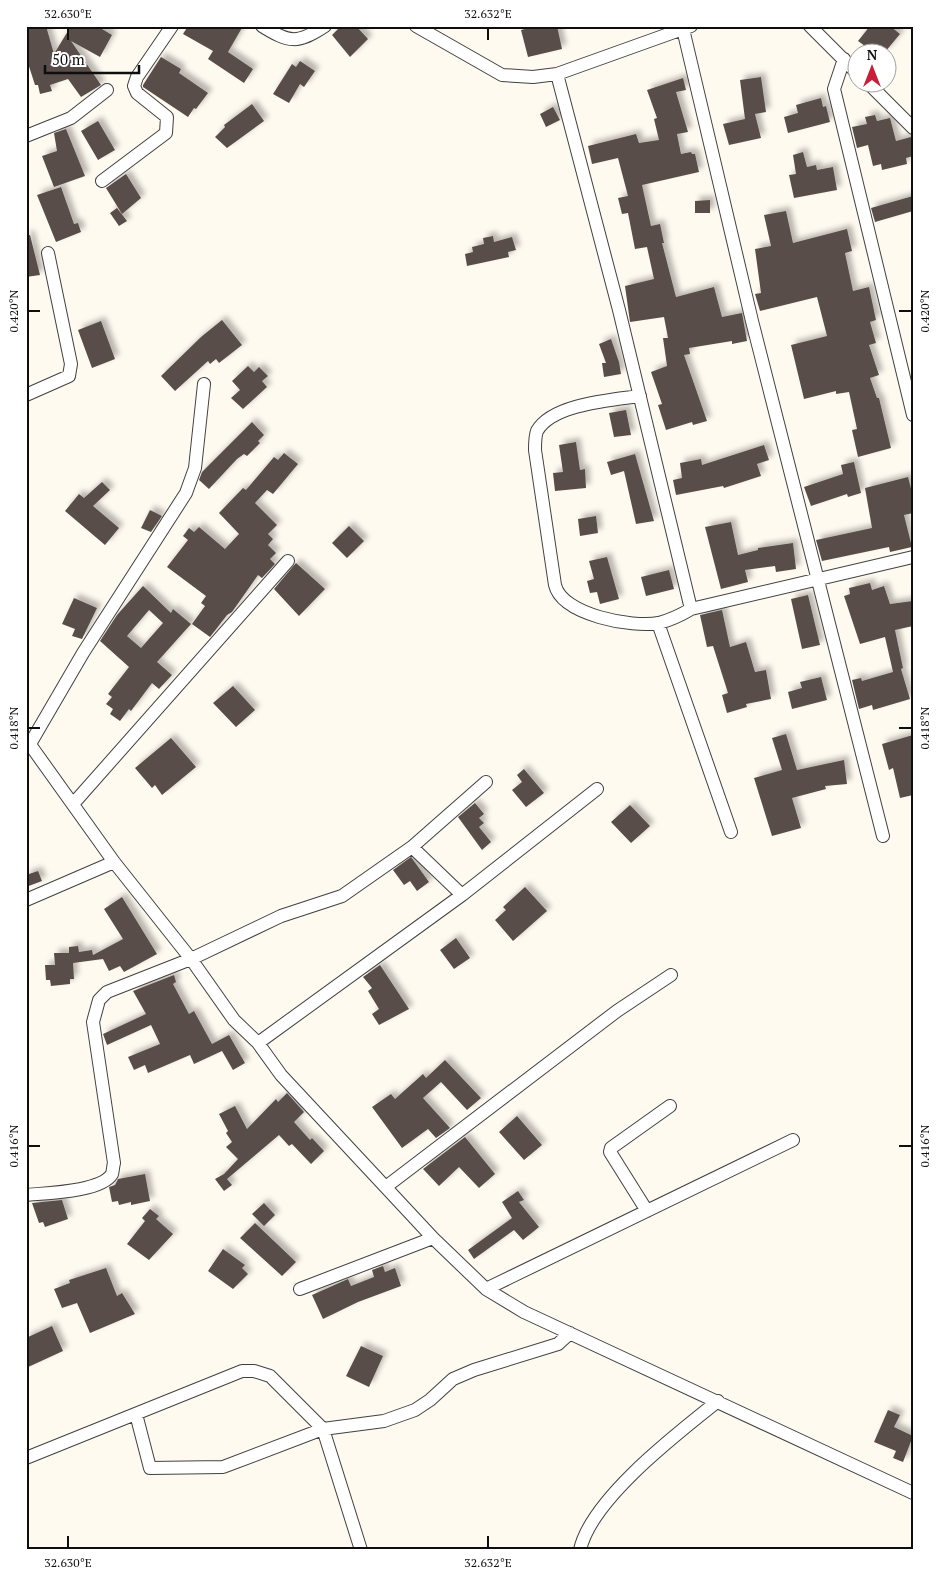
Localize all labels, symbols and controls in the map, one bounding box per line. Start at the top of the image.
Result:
text: 32.630°E [44,6,92,21]
text: 32.632°E [464,6,512,21]
scale bar [45,42,139,74]
north arrow [846,42,896,92]
text: N [867,45,878,64]
text: 50 m [52,49,85,69]
text: 0.420°N [6,289,21,332]
text: 0.420°N [917,289,932,332]
text: 0.418°N [6,706,21,749]
text: 0.418°N [917,706,932,749]
text: 0.416°N [6,1124,21,1167]
text: 0.416°N [917,1124,932,1167]
text: 32.630°E [44,1555,92,1570]
text: 32.632°E [464,1555,512,1570]

